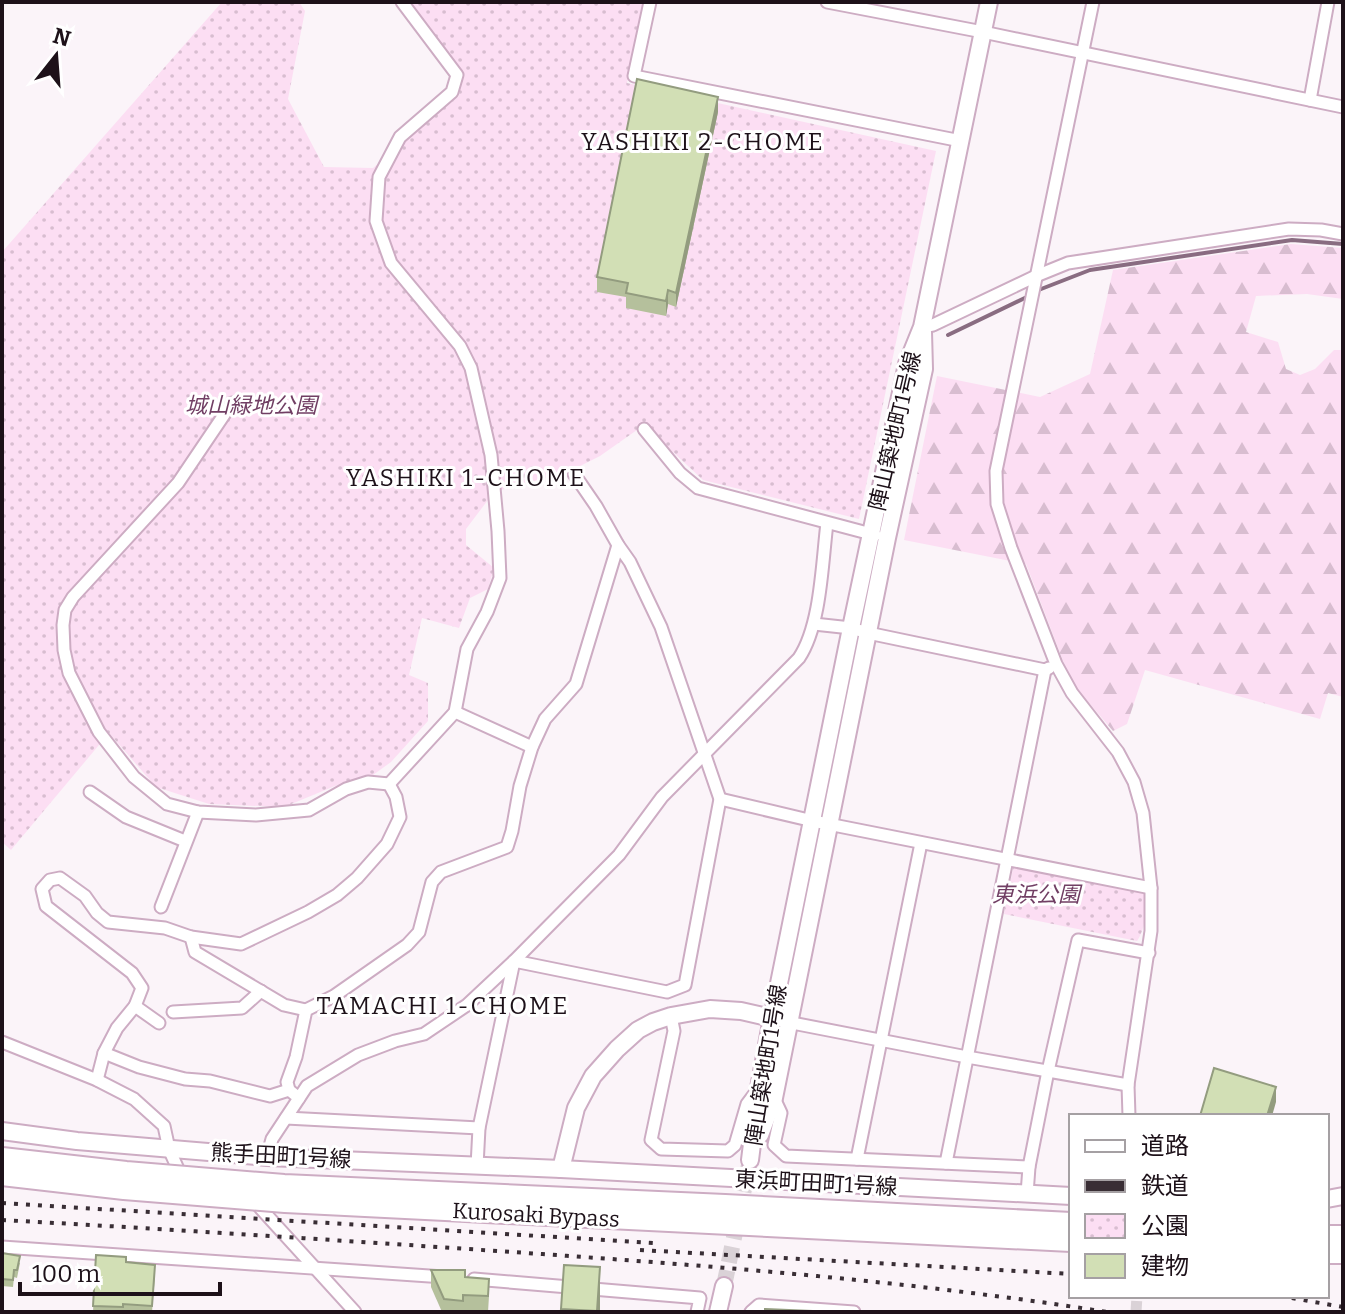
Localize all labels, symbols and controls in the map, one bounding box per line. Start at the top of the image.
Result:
north arrow [16,16,96,96]
text: N [50,22,74,53]
district label: YASHIKI 2-CHOME [581,128,825,156]
street label: 陣山築地町1号線 [864,349,926,513]
park label: 城山緑地公園 [185,392,320,419]
district label: YASHIKI 1-CHOME [346,464,586,492]
park label: 東浜公園 [992,881,1083,908]
street label: 陣山築地町1号線 [740,982,792,1148]
district label: TAMACHI 1-CHOME [317,992,569,1020]
legend [1069,1114,1329,1298]
text: 道路 [1141,1132,1189,1160]
street label: 熊手田町1号線 [210,1139,352,1173]
street label: 東浜町田町1号線 [734,1165,898,1201]
text: 鉄道 [1141,1172,1189,1200]
street label: Kurosaki Bypass [452,1197,620,1233]
text: 公園 [1141,1212,1189,1240]
scale bar [20,1246,220,1296]
text: 建物 [1141,1252,1189,1280]
text: 100 m [32,1260,100,1288]

